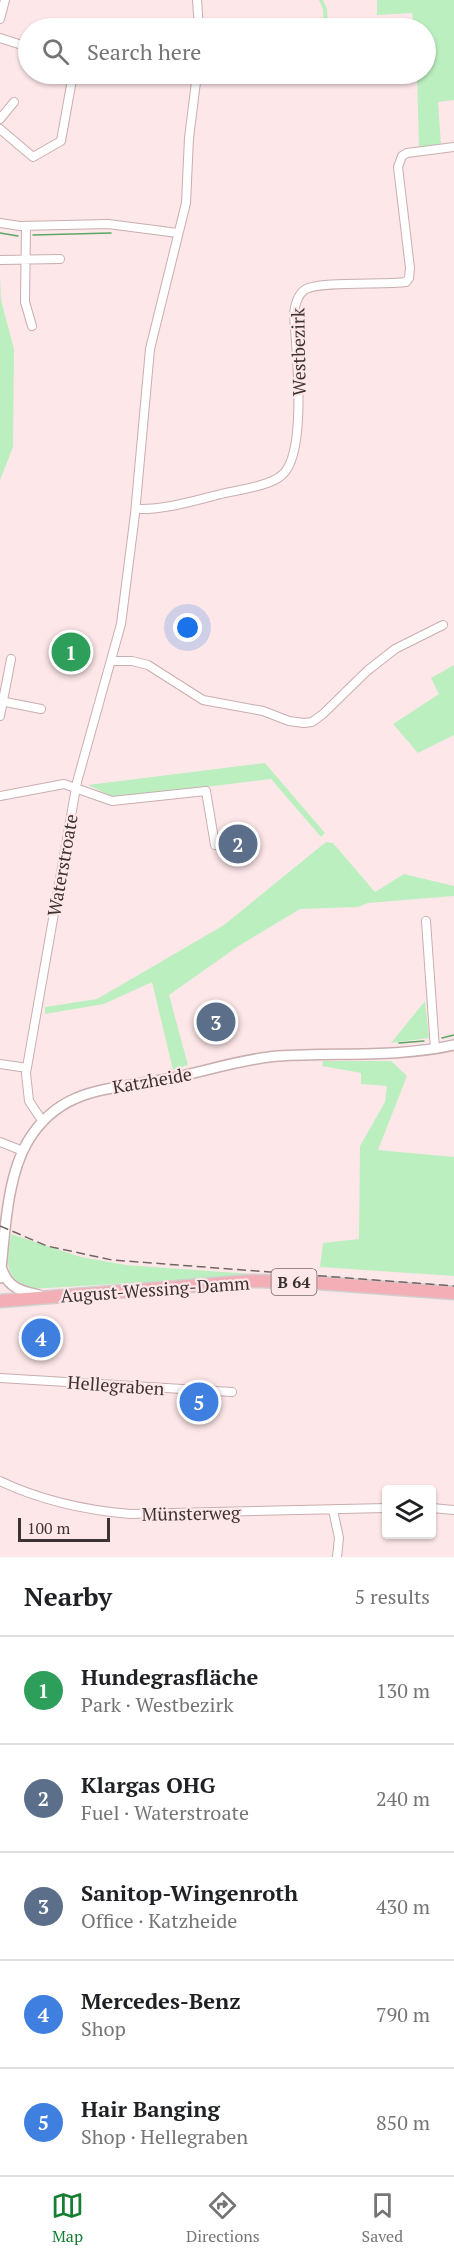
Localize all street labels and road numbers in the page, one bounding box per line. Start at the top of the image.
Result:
street label: Westbezirk [285,307,311,396]
street label: Waterstroate [41,812,83,918]
street label: Katzheide [110,1061,194,1099]
road number: B 64 [272,1269,316,1295]
street label: August-Wessing-Damm [60,1270,251,1308]
street label: Hellegraben [67,1370,166,1400]
street label: Münsterweg [141,1500,241,1526]

